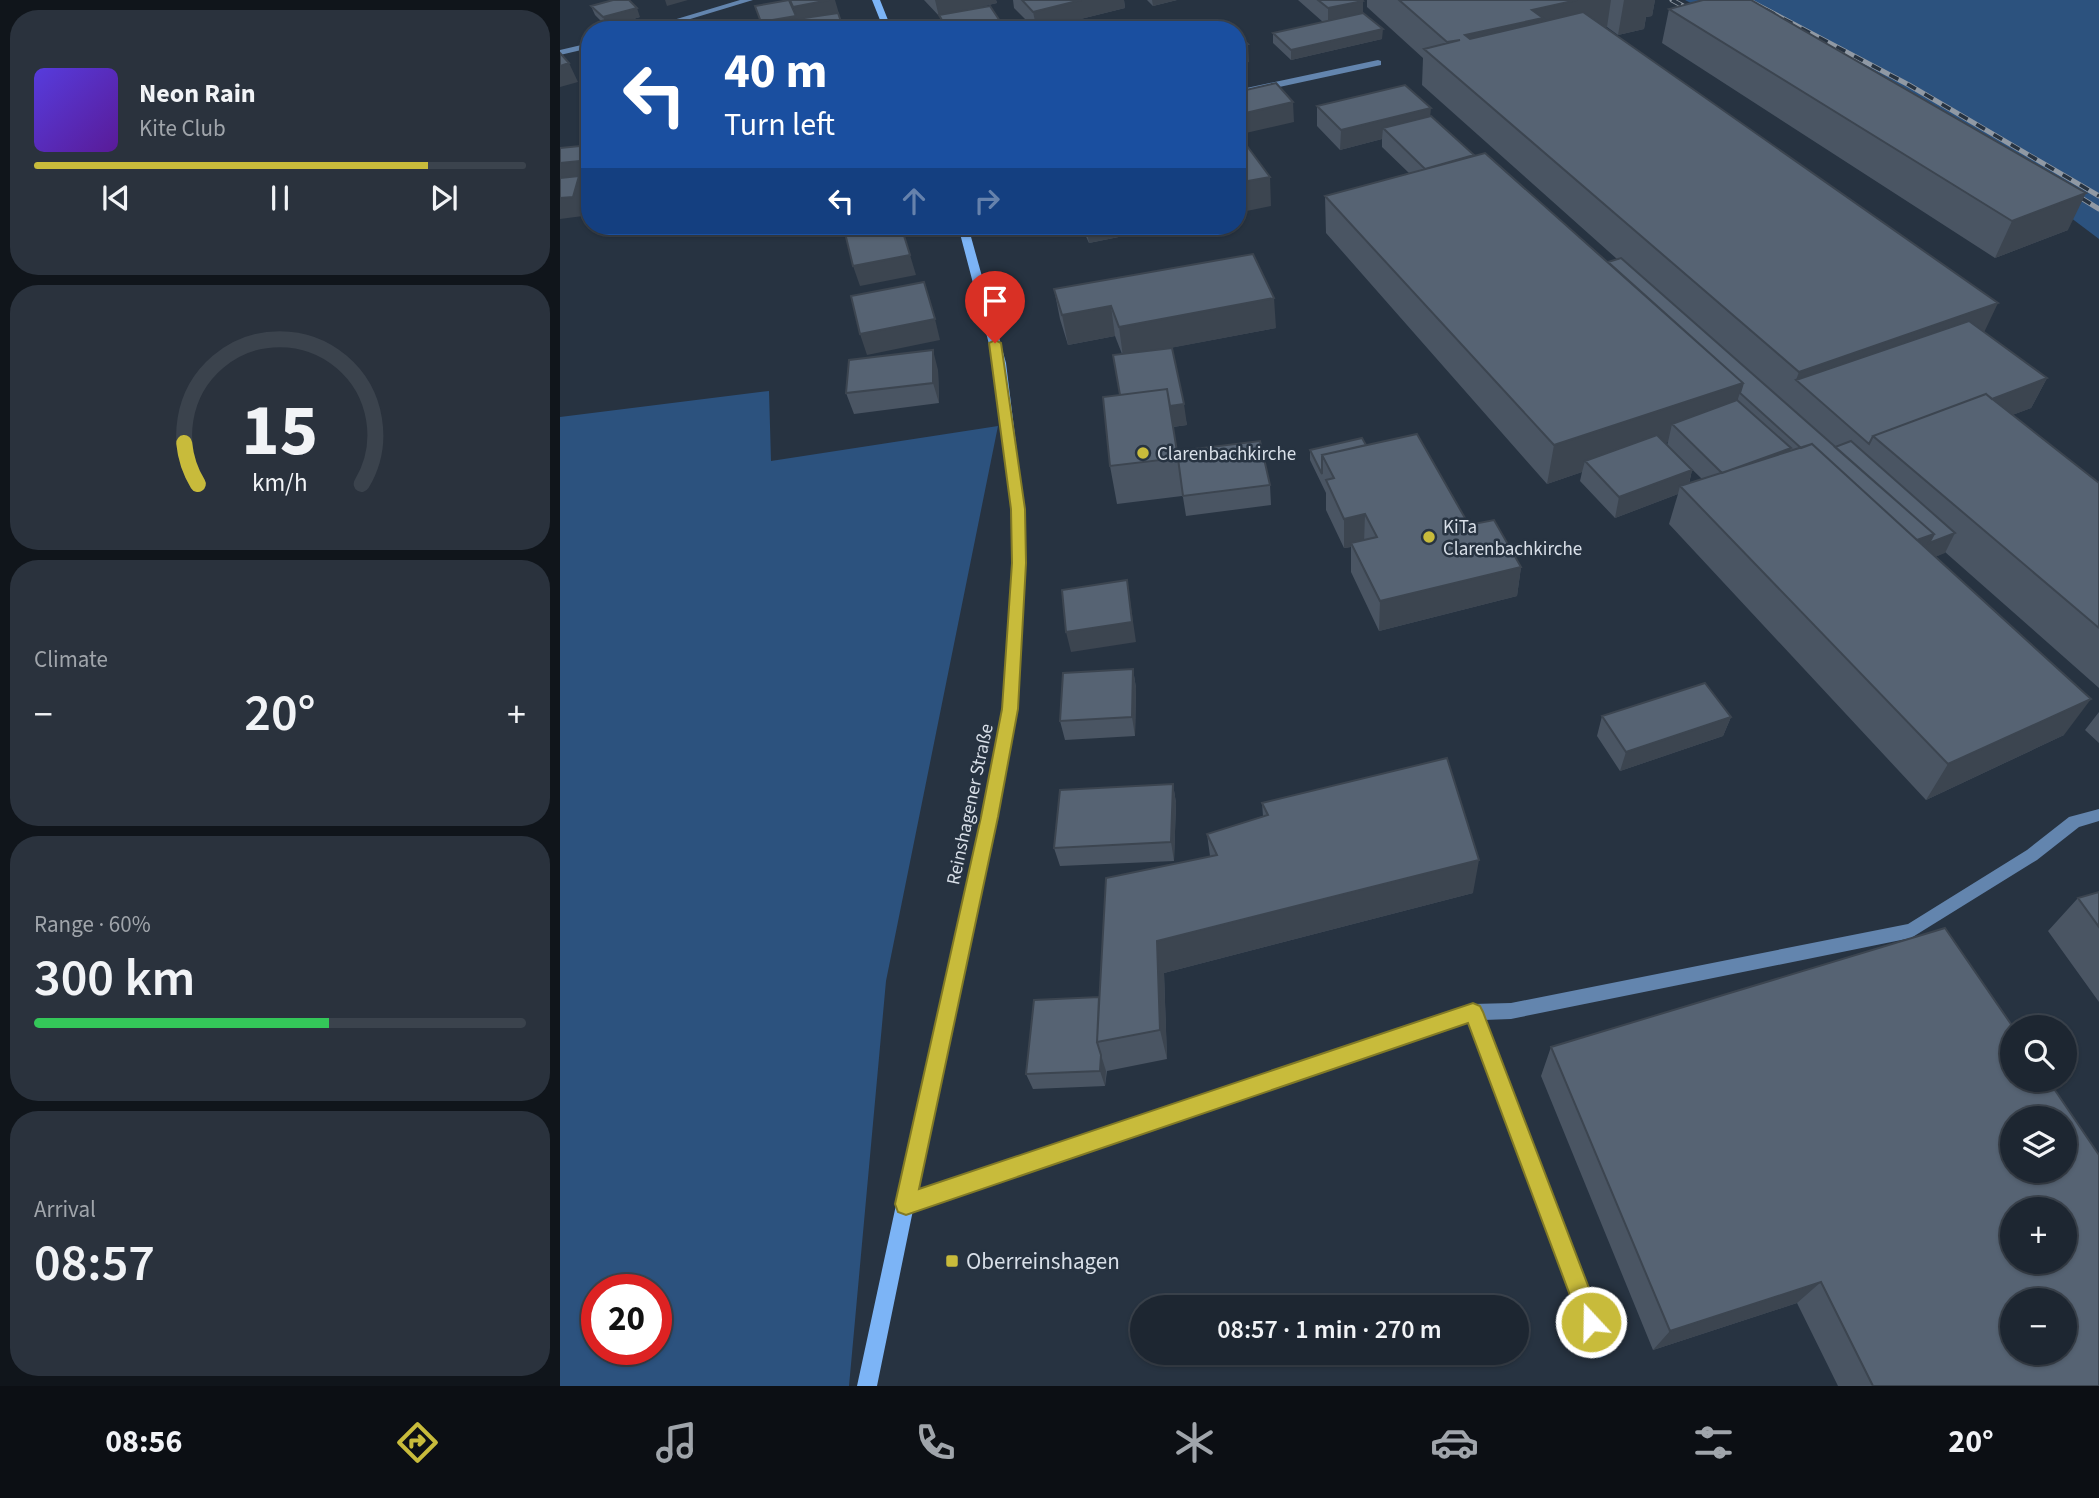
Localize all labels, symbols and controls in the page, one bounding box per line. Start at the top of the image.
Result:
text: 40 m [724,37,828,107]
icon: left [609,49,700,140]
text: Neon Rain [139,75,256,112]
text: Turn left [724,102,835,148]
text: Kite Club [139,112,226,145]
icon: previous [97,179,135,217]
icon: pause [261,179,299,217]
icon: next [425,179,463,217]
icon: left [822,182,860,220]
icon: ahead [895,182,933,220]
icon: right [968,182,1006,220]
pin [965,271,1025,343]
icon: arrive [976,282,1014,320]
text: 15 [242,379,318,483]
place label: Clarenbachkirche [1157,441,1296,468]
marker: Clarenbachkirche [1135,445,1151,461]
text: km/h [252,465,308,501]
place label: KiTa Clarenbachkirche [1443,514,1582,563]
marker: KiTa Clarenbachkirche [1421,529,1437,545]
text: Climate [34,643,108,676]
text: 20° [244,677,316,751]
text: − [34,688,53,742]
text: + [507,688,526,742]
street label: Reinshagener Straße [940,721,1001,887]
text: Range · 60% [34,908,151,941]
text: 300 km [34,942,195,1016]
map controls [2000,1015,2077,1365]
button: search [2000,1015,2077,1092]
button: layers [2000,1106,2077,1183]
text: Arrival [34,1193,96,1226]
button: + [2000,1197,2077,1274]
text: 08:57 [34,1227,155,1301]
place label: Oberreinshagen [966,1245,1120,1278]
marker: Oberreinshagen [944,1253,960,1269]
speed limit sign: 20 [581,1274,672,1365]
position arrow [1554,1285,1628,1359]
button: − [2000,1288,2077,1365]
text: 08:57 · 1 min · 270 m [1217,1311,1442,1348]
icon: directions [393,1418,442,1467]
icon: music [652,1418,701,1467]
icon: phone [911,1418,960,1467]
icon: climate [1170,1418,1219,1467]
icon: car [1430,1418,1479,1467]
icon: filters [1689,1418,1738,1467]
text: 08:56 [105,1419,182,1465]
text: 20° [1948,1419,1994,1465]

